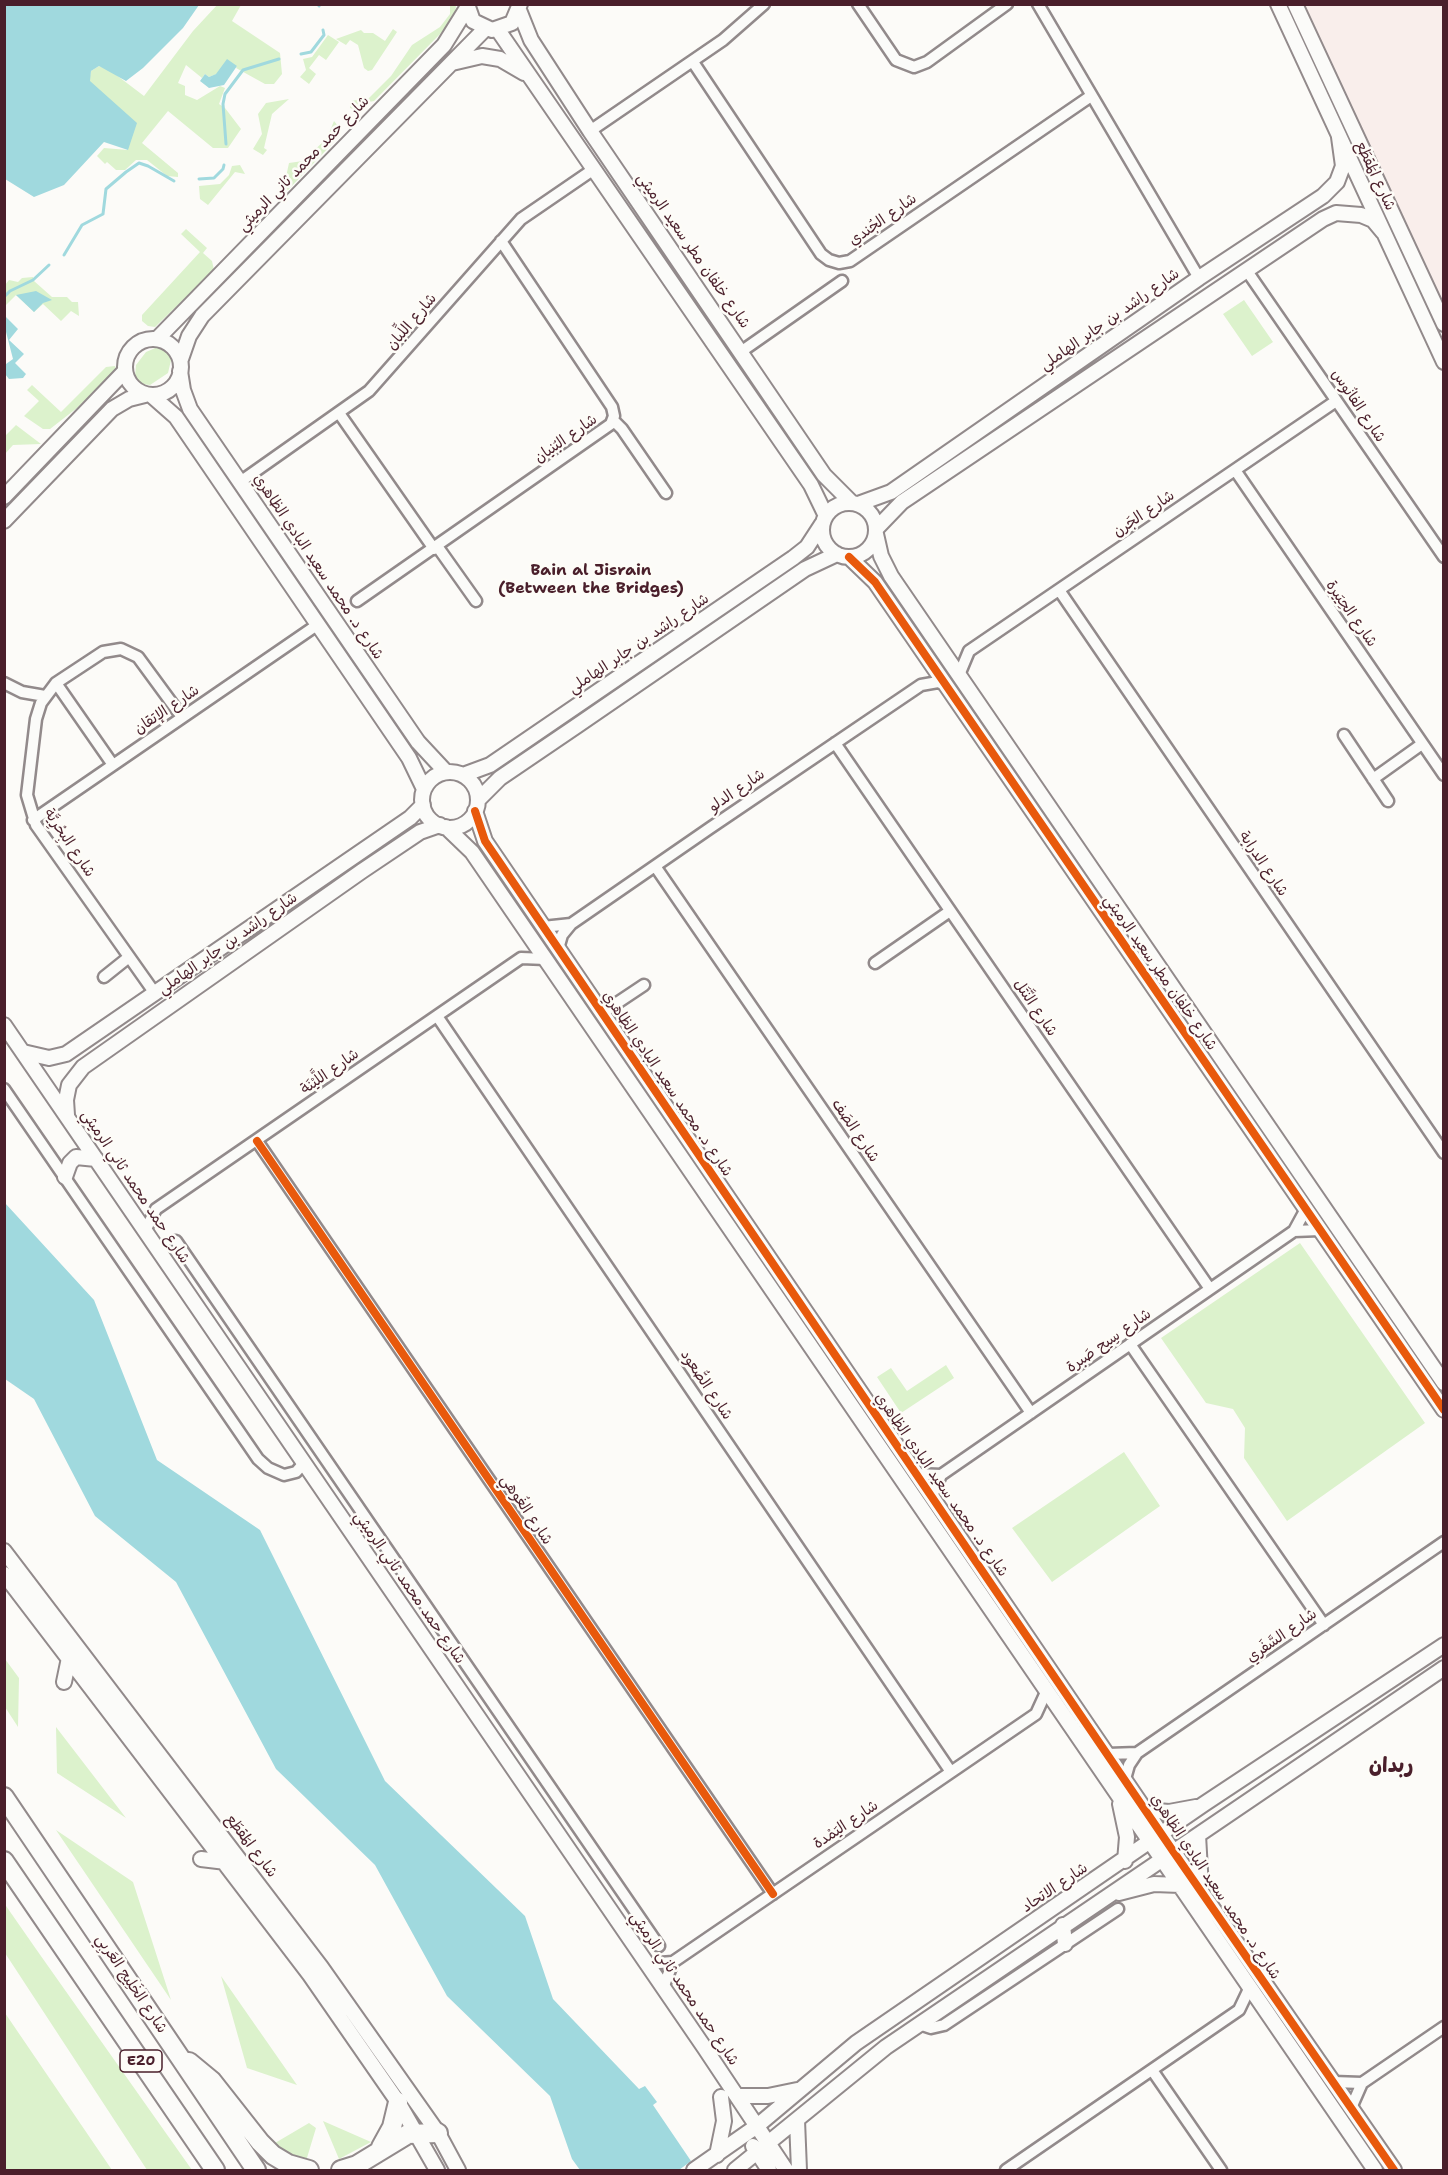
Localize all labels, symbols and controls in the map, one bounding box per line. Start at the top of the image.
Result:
street label: شارع حمد محمد ثاني الرميثي [234,92,374,236]
street label: شارع المَقطَع [1351,138,1399,214]
street label: شارع خلفان مطر سعيد الرميثي [632,170,754,332]
street label: شارع الجُندي [846,190,920,250]
street label: شارع راشد بن جابر الهاملي [1037,265,1183,375]
street label: شارع اللِّبان [383,290,441,354]
street label: شارع الفانُوس [1327,366,1389,446]
street label: شارع البُنيان [531,411,601,467]
street label: شارع د. محمد سعيد البادي الظاهري [249,471,387,663]
street label: شارع الجَرن [1110,487,1178,541]
district label: Bain al Jisrain (Between the Bridges) [498,561,684,599]
street label: شارع الحِيَيرة [1321,577,1381,651]
street label: شارع راشد بن جابر الهاملي [565,590,713,698]
street label: شارع الإتقان [131,682,203,738]
street label: شارع الدلو [705,766,769,816]
street label: شارع البِحْرِيَّة [39,805,99,881]
street label: شارع الدرابة [1235,828,1291,900]
street label: شارع راشد بن جابر الهاملي [155,889,301,999]
street label: شارع خلفان مطر سعيد الرميثي [1099,892,1221,1054]
street label: شارع النَّتَل [1009,976,1061,1040]
street label: شارع د. محمد سعيد البادي الظاهري [598,988,736,1180]
street label: شارع اللَّيْنَة [297,1045,363,1099]
street label: شارع الصَف [827,1096,883,1166]
street label: شارع حمد محمد ثاني الرميثي [77,1107,193,1267]
street label: شارع سِيح صَبرة [1063,1305,1155,1377]
street label: شارع الصُّعود [676,1346,736,1424]
street label: شارع د. محمد سعيد البادي الظاهري [870,1390,1012,1580]
street label: شارع الغُوهي [496,1472,556,1548]
street label: شارع حمد محمد ثاني الرميثي [350,1508,468,1668]
street label: شارع السَّفَري [1243,1605,1321,1667]
district label: ربدان [1369,1754,1413,1780]
street label: شارع د. محمد سعيد البادي الظاهري [1146,1791,1284,1983]
street label: شارع اليَمْدة [810,1797,882,1853]
street label: شارع المَقطَع [221,1811,281,1881]
street label: شارع الاتحاد [1019,1859,1091,1917]
street label: شارع حمد محمد ثاني الرميثي [626,1909,742,2069]
street label: شارع الخَلِيج العَربِي [91,1931,171,2037]
road number: E20 [120,2050,162,2072]

